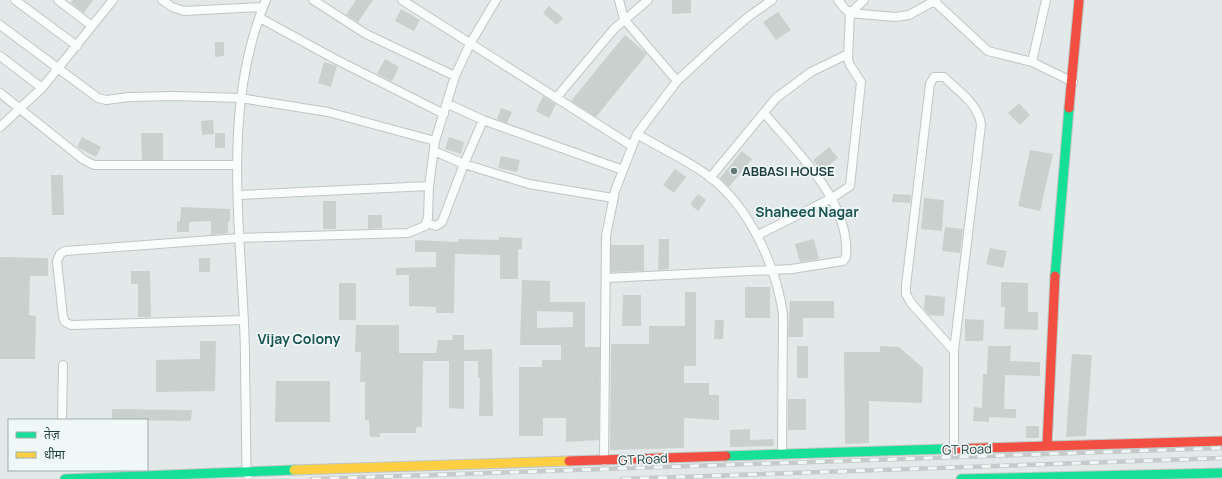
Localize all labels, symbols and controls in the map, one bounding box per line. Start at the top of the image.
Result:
place label: ABBASI HOUSE [742,162,835,180]
marker: ABBASI HOUSE [729,166,739,176]
district label: Shaheed Nagar [755,202,859,221]
district label: Vijay Colony [258,329,341,348]
legend [8,419,148,471]
text: तेज़ [44,426,61,443]
street label: GT Road [942,439,992,459]
text: धीमा [44,446,66,463]
street label: GT Road [618,449,668,469]

